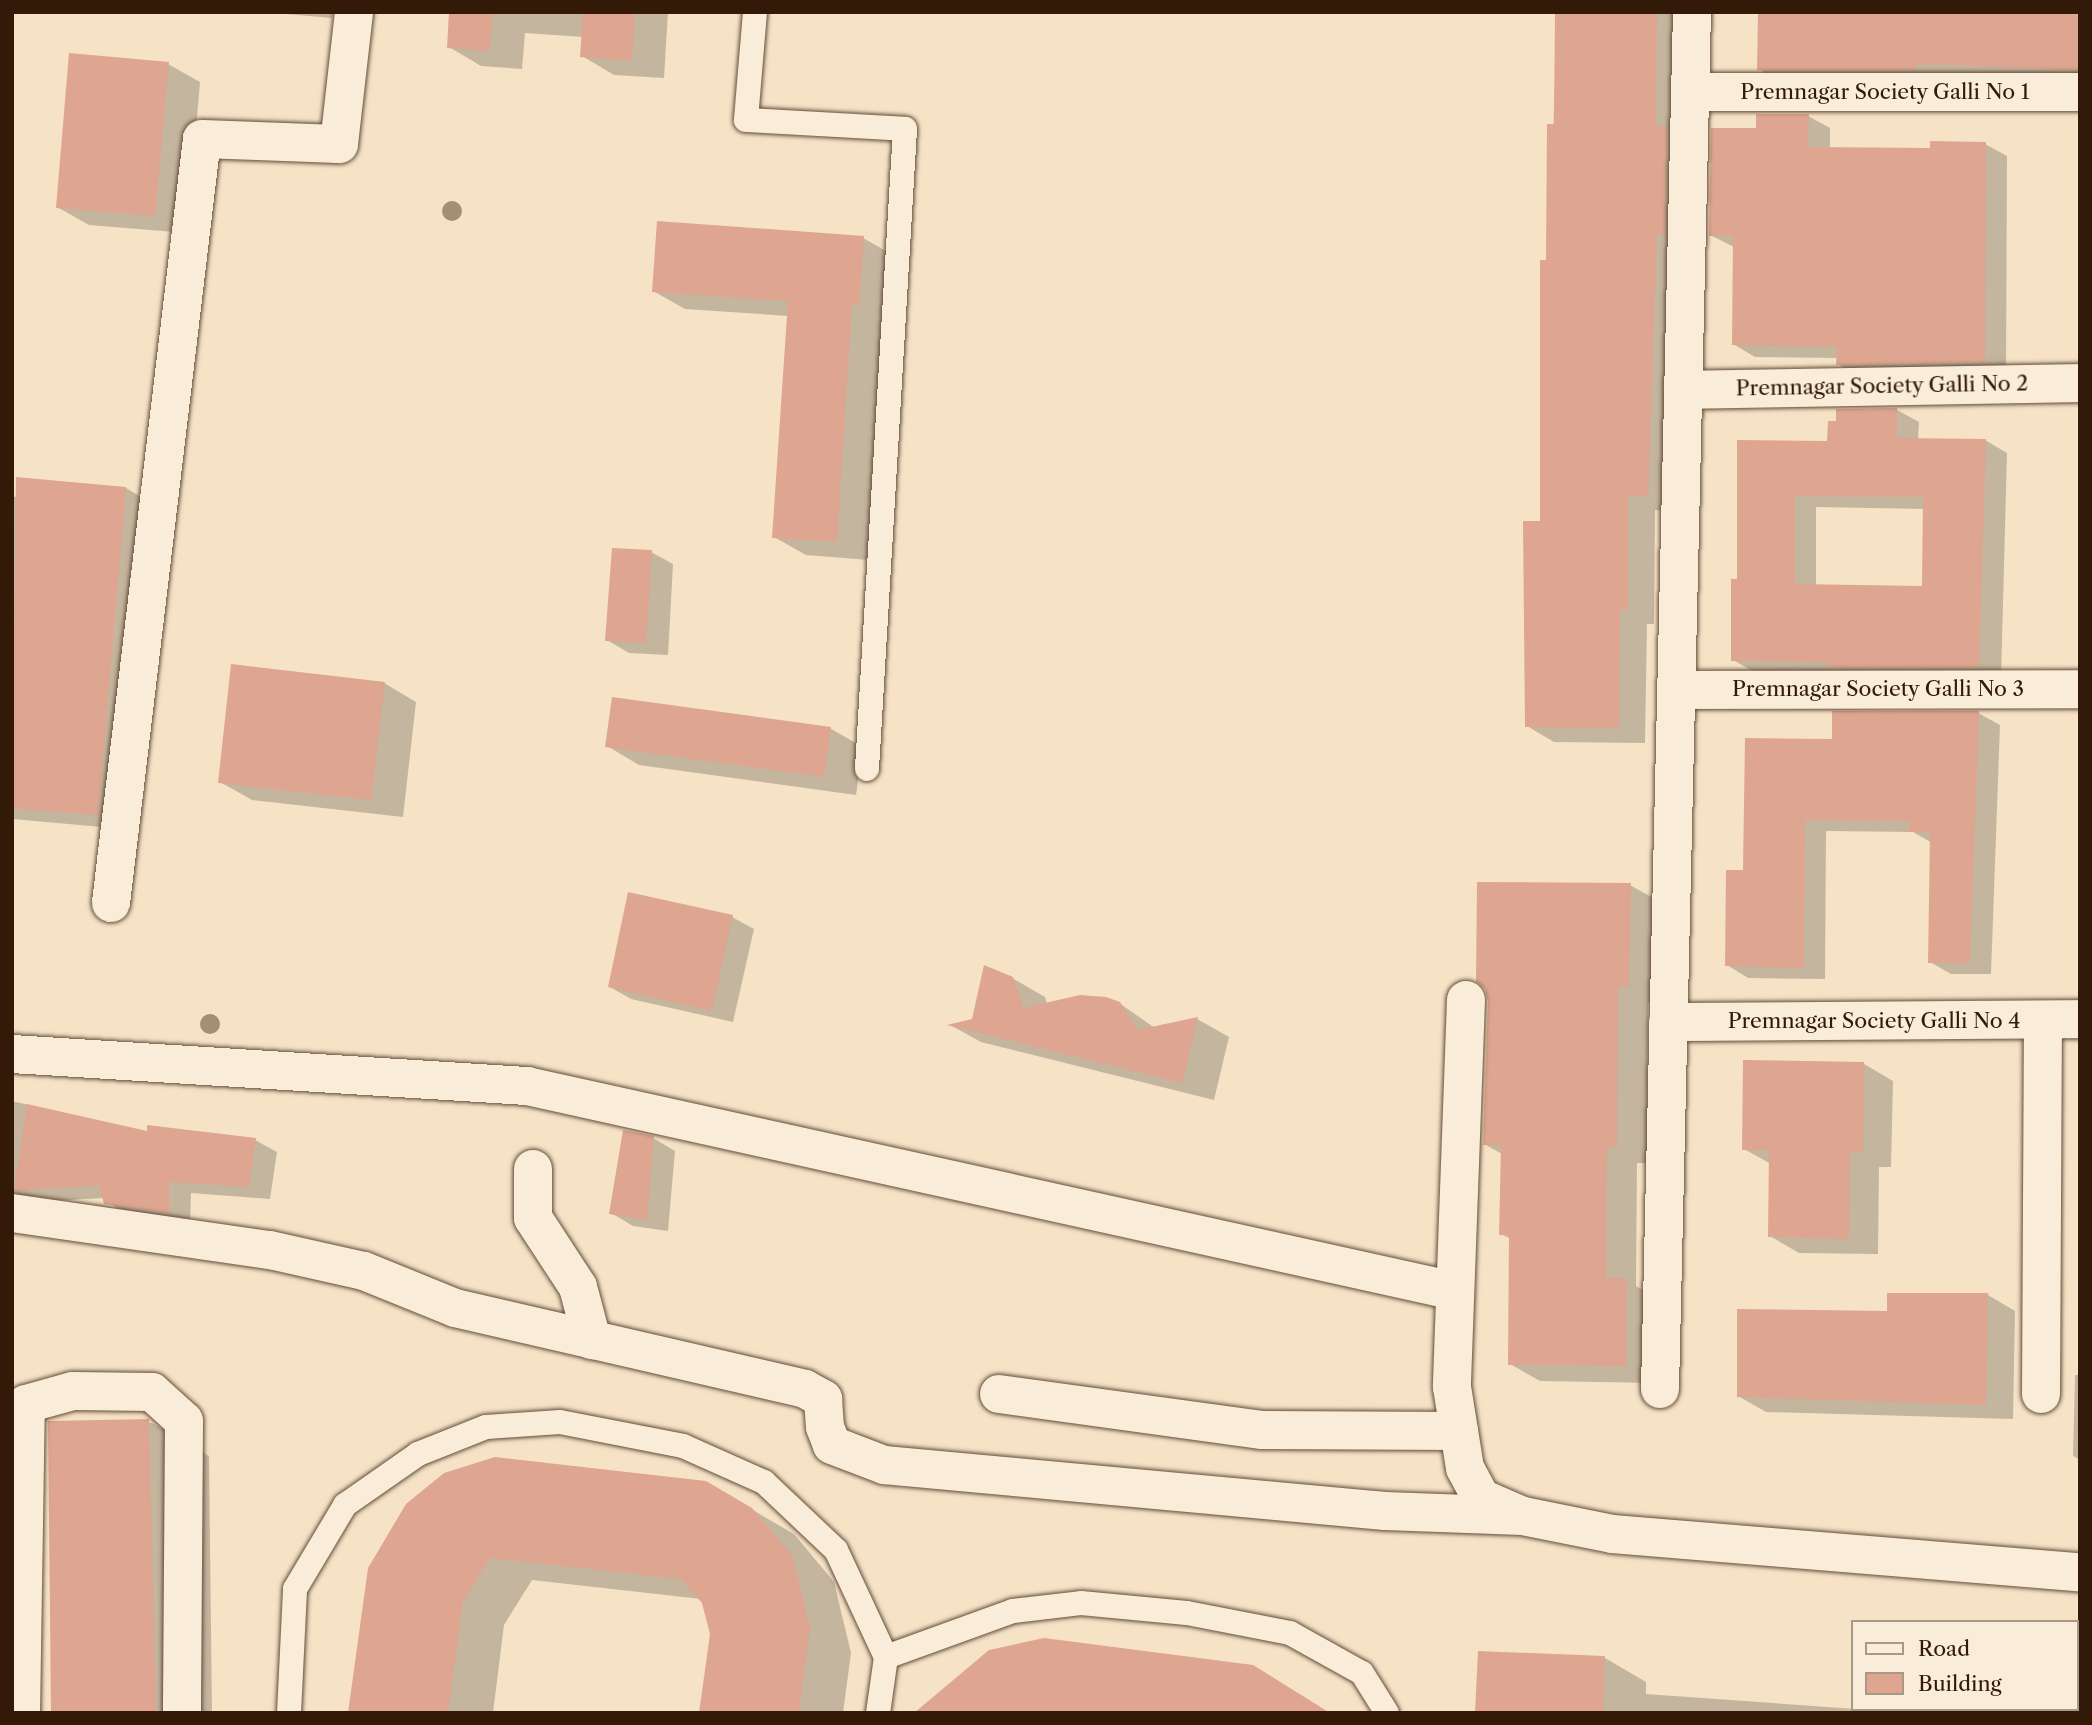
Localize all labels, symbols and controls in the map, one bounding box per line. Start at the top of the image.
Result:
street label: Premnagar Society Galli No 1 [1740,79,2030,105]
street label: Premnagar Society Galli No 2 [1735,371,2029,401]
street label: Premnagar Society Galli No 3 [1731,676,2025,702]
street label: Premnagar Society Galli No 4 [1727,1008,2021,1034]
legend [1850,1620,2078,1711]
text: Road [1918,1636,1970,1661]
text: Building [1918,1671,2002,1696]

